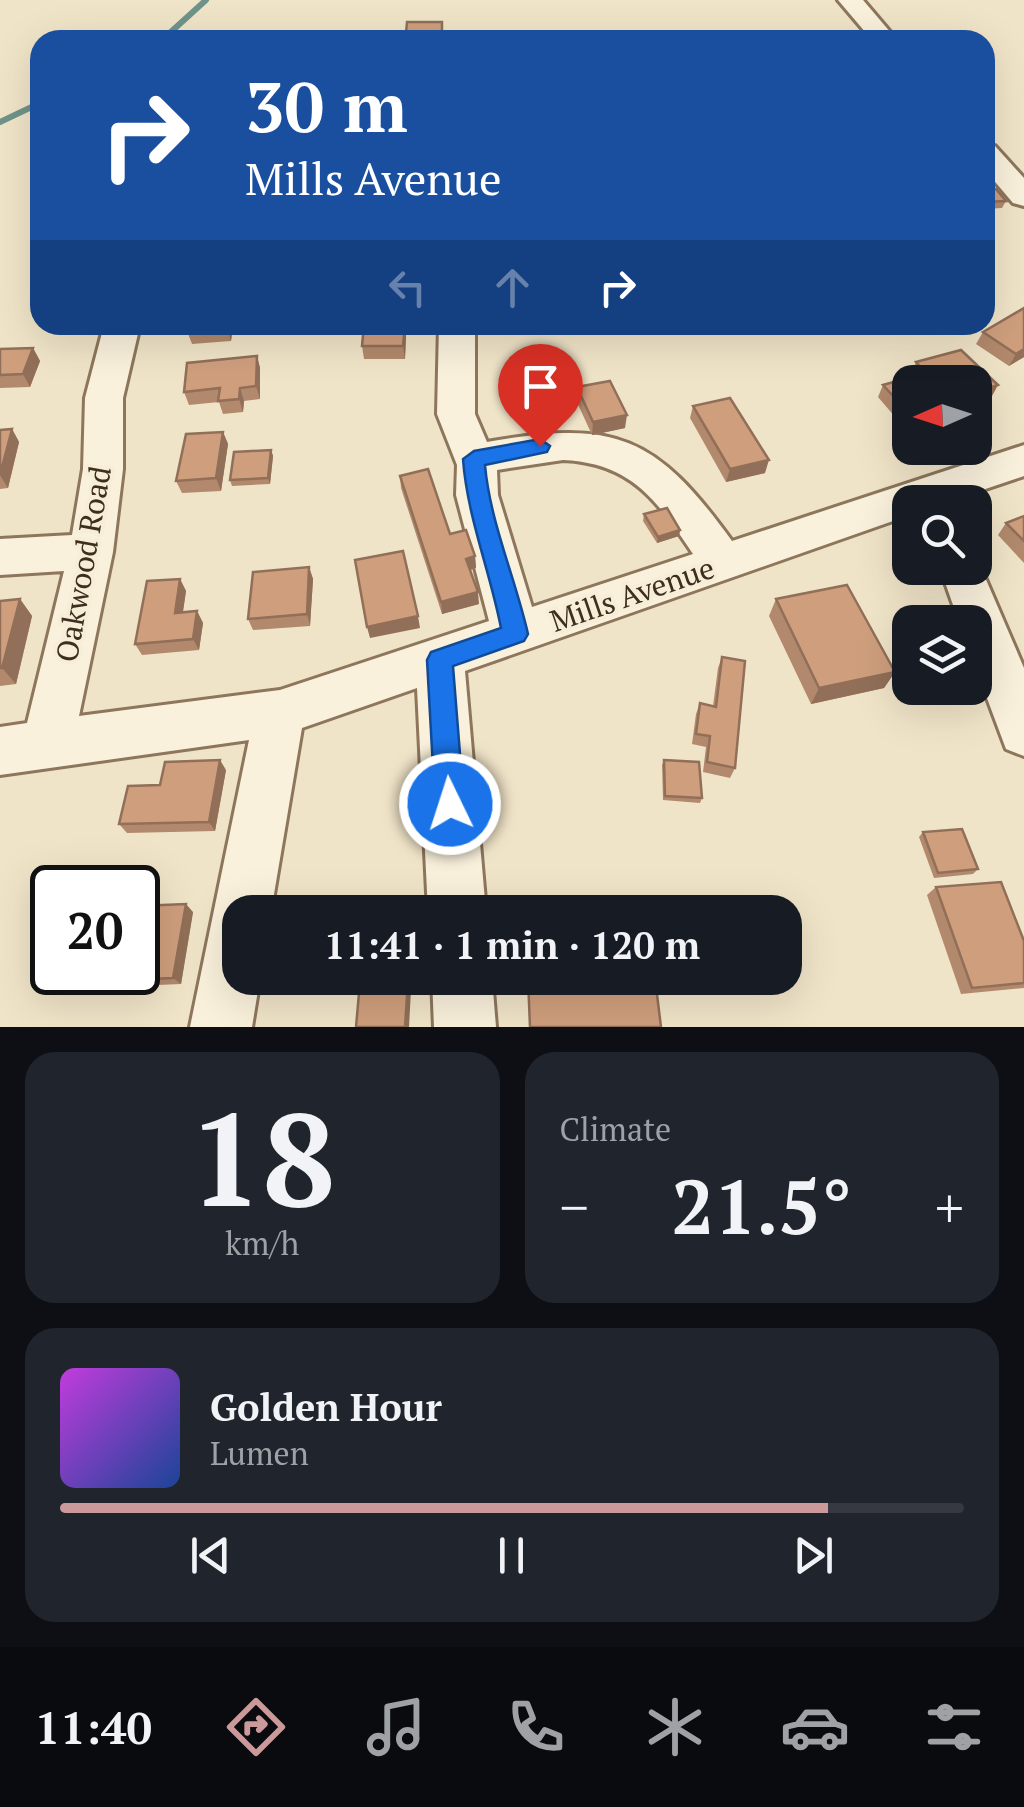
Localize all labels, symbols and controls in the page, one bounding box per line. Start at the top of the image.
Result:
text: 30 m [245,59,408,152]
icon: right [80,70,210,200]
text: Mills Avenue [245,148,502,208]
icon: left [380,260,435,315]
icon: ahead [485,260,540,315]
icon: right [590,260,645,315]
pin [498,344,583,447]
icon: arrive [513,359,568,414]
north arrow [892,365,992,465]
map controls [892,365,992,705]
street label: Oakwood Road [46,463,120,665]
button: search [892,485,992,585]
street label: Mills Avenue [545,547,719,641]
button: layers [892,605,992,705]
position arrow [398,752,502,856]
speed limit sign: 20 [30,865,160,995]
text: 11:41 · 1 min · 120 m [324,920,700,970]
text: 18 [189,1071,336,1243]
text: Climate [560,1108,671,1150]
text: 21.5° [672,1156,852,1255]
text: − [560,1170,589,1243]
text: + [935,1170,964,1243]
text: km/h [225,1222,299,1264]
text: Golden Hour [210,1382,442,1432]
text: Lumen [210,1432,309,1474]
icon: previous [183,1528,238,1583]
icon: pause [484,1528,539,1583]
icon: next [786,1528,841,1583]
icon: directions [221,1692,291,1762]
icon: music [361,1692,431,1762]
icon: phone [501,1692,571,1762]
icon: climate [640,1692,710,1762]
icon: car [780,1692,850,1762]
icon: filters [919,1692,989,1762]
text: 11:40 [35,1697,152,1757]

